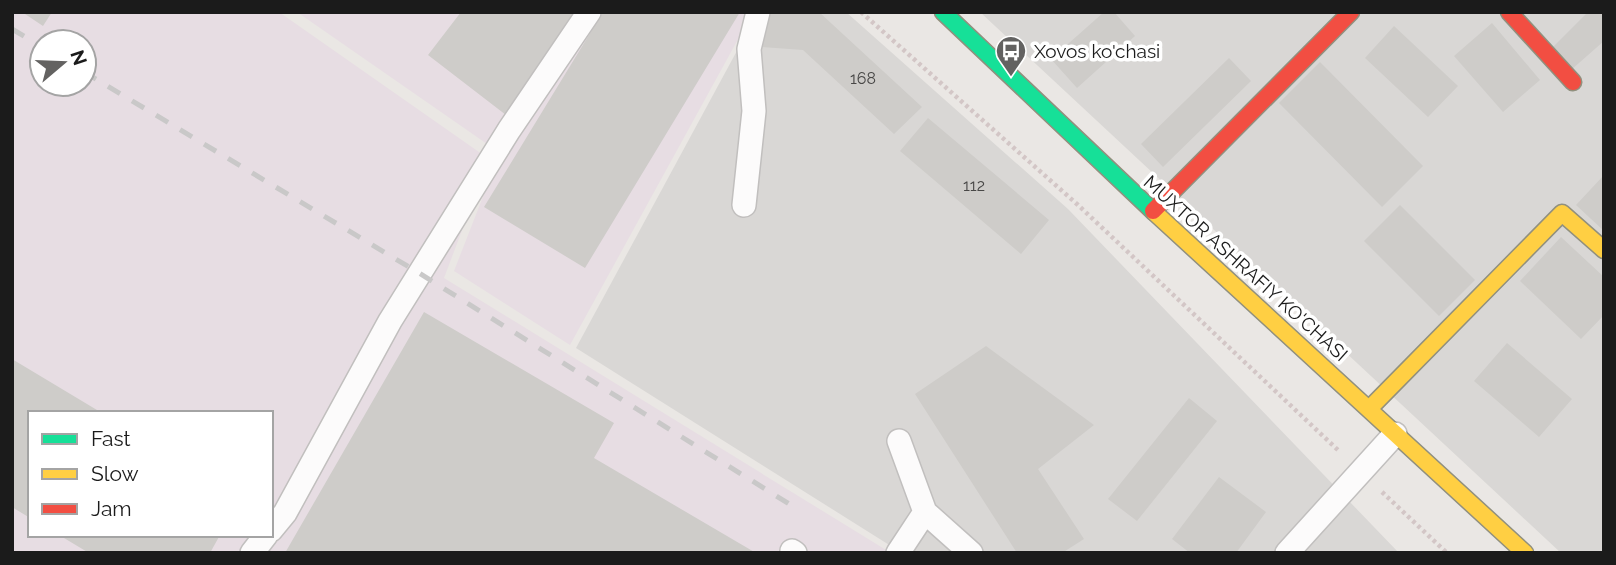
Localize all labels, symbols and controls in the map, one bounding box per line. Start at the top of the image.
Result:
north arrow [28,28,98,98]
bus stop icon: Xovos ko'chasi [994,34,1028,78]
place label: Xovos ko'chasi [1034,40,1160,62]
text: N [66,47,92,68]
house number: 168 [850,69,876,88]
street label: MUXTOR ASHRAFIY KO'CHASI [1140,171,1352,365]
house number: 112 [963,176,985,195]
legend [28,411,273,537]
text: Fast [91,426,131,451]
text: Slow [91,461,139,486]
text: Jam [91,496,132,521]

